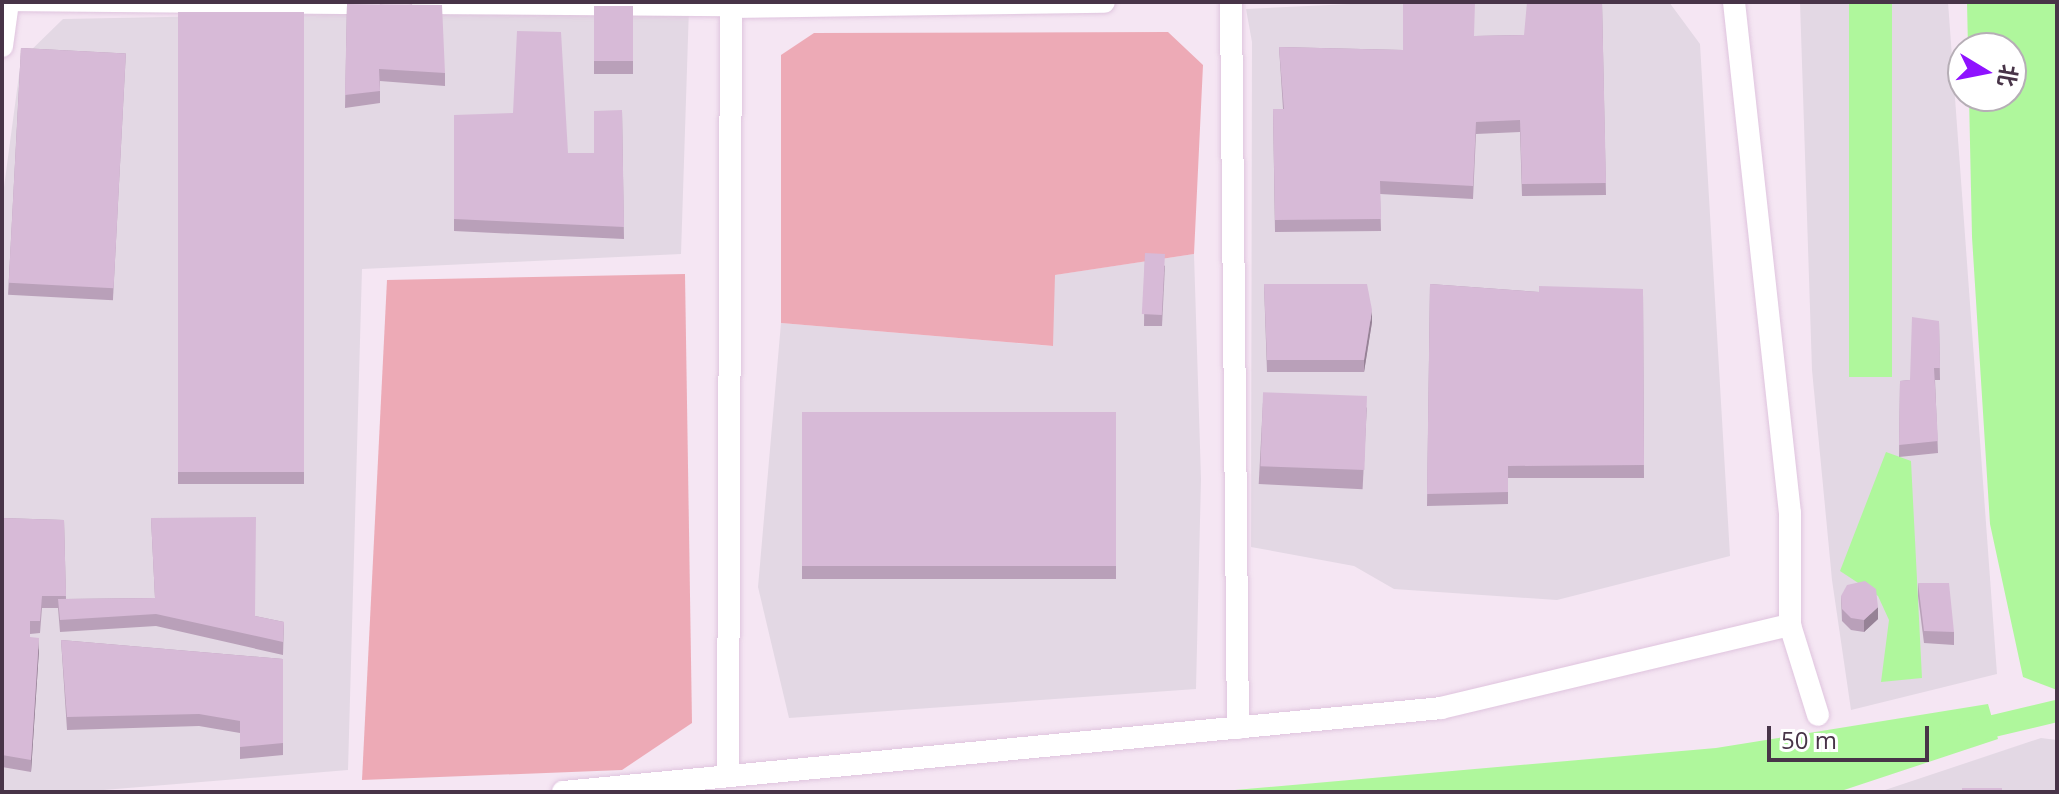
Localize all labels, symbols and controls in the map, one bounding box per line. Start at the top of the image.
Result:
north arrow [1947,32,2027,112]
text: 北 [1992,62,2025,89]
scale bar [1771,710,1933,760]
text: 50 m [1781,723,1837,756]

